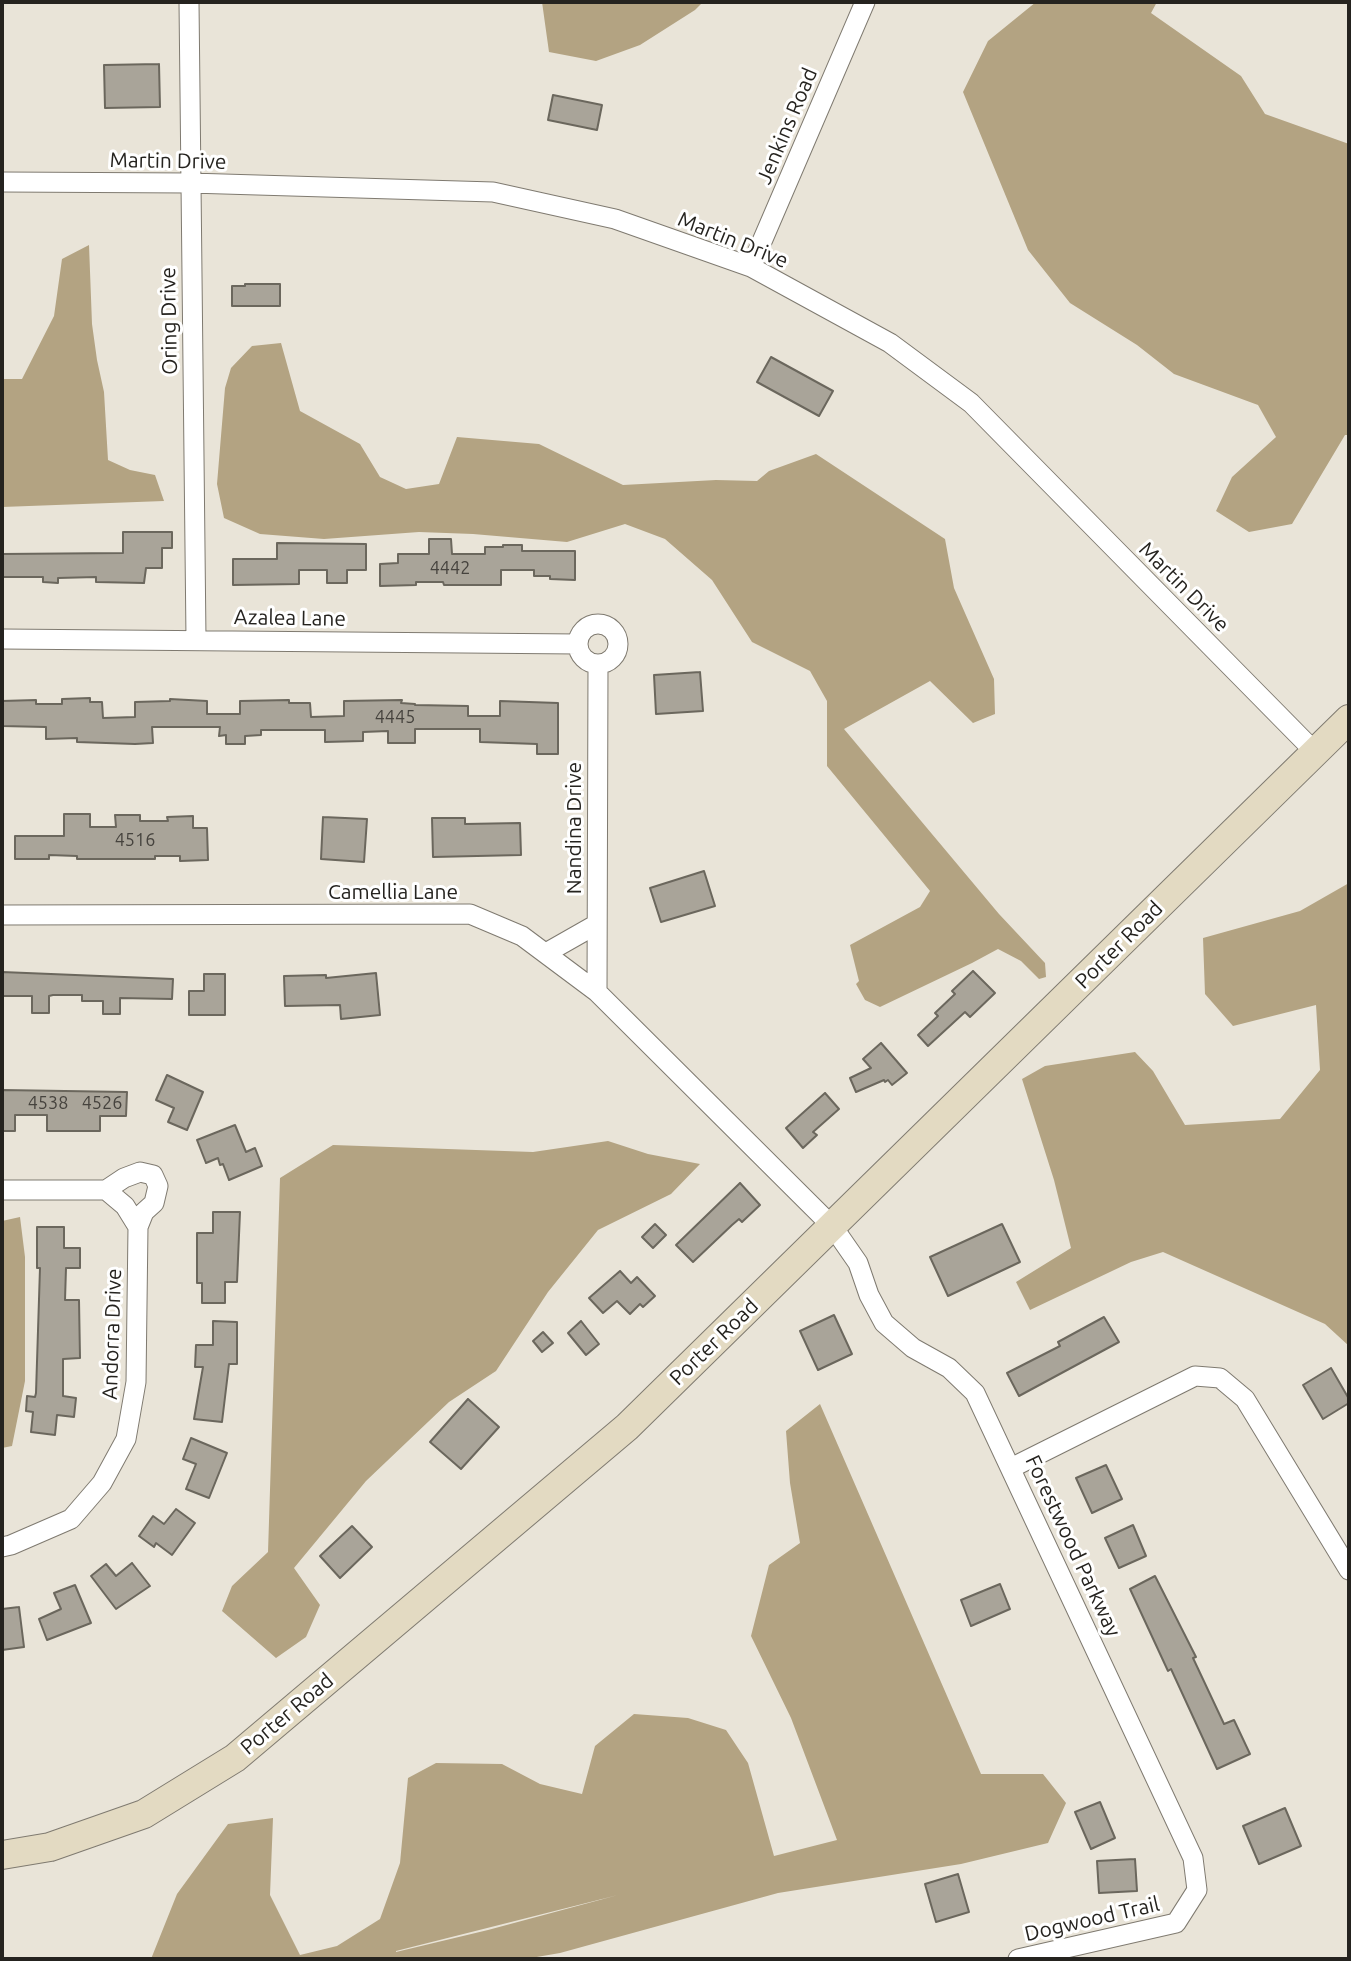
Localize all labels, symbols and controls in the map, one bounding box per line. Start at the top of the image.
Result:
street label: Jenkins Road [751,64,823,188]
street label: Martin Drive [109,147,227,175]
street label: Martin Drive [674,206,792,274]
street label: Oring Drive [155,267,183,375]
street label: Martin Drive [1134,537,1234,637]
house number: 4442 [430,557,470,579]
street label: Azalea Lane [234,604,346,632]
house number: 4445 [375,706,415,728]
street label: Nandina Drive [561,762,587,894]
house number: 4516 [115,829,155,851]
street label: Camellia Lane [328,879,458,905]
street label: Porter Road [1070,896,1168,994]
house number: 4538 [28,1092,68,1114]
house number: 4526 [82,1092,122,1114]
street label: Andorra Drive [97,1268,127,1400]
street label: Porter Road [664,1293,764,1391]
street label: Forestwood Parkway [1020,1451,1126,1641]
street label: Porter Road [235,1668,339,1760]
street label: Dogwood Trail [1022,1891,1162,1947]

